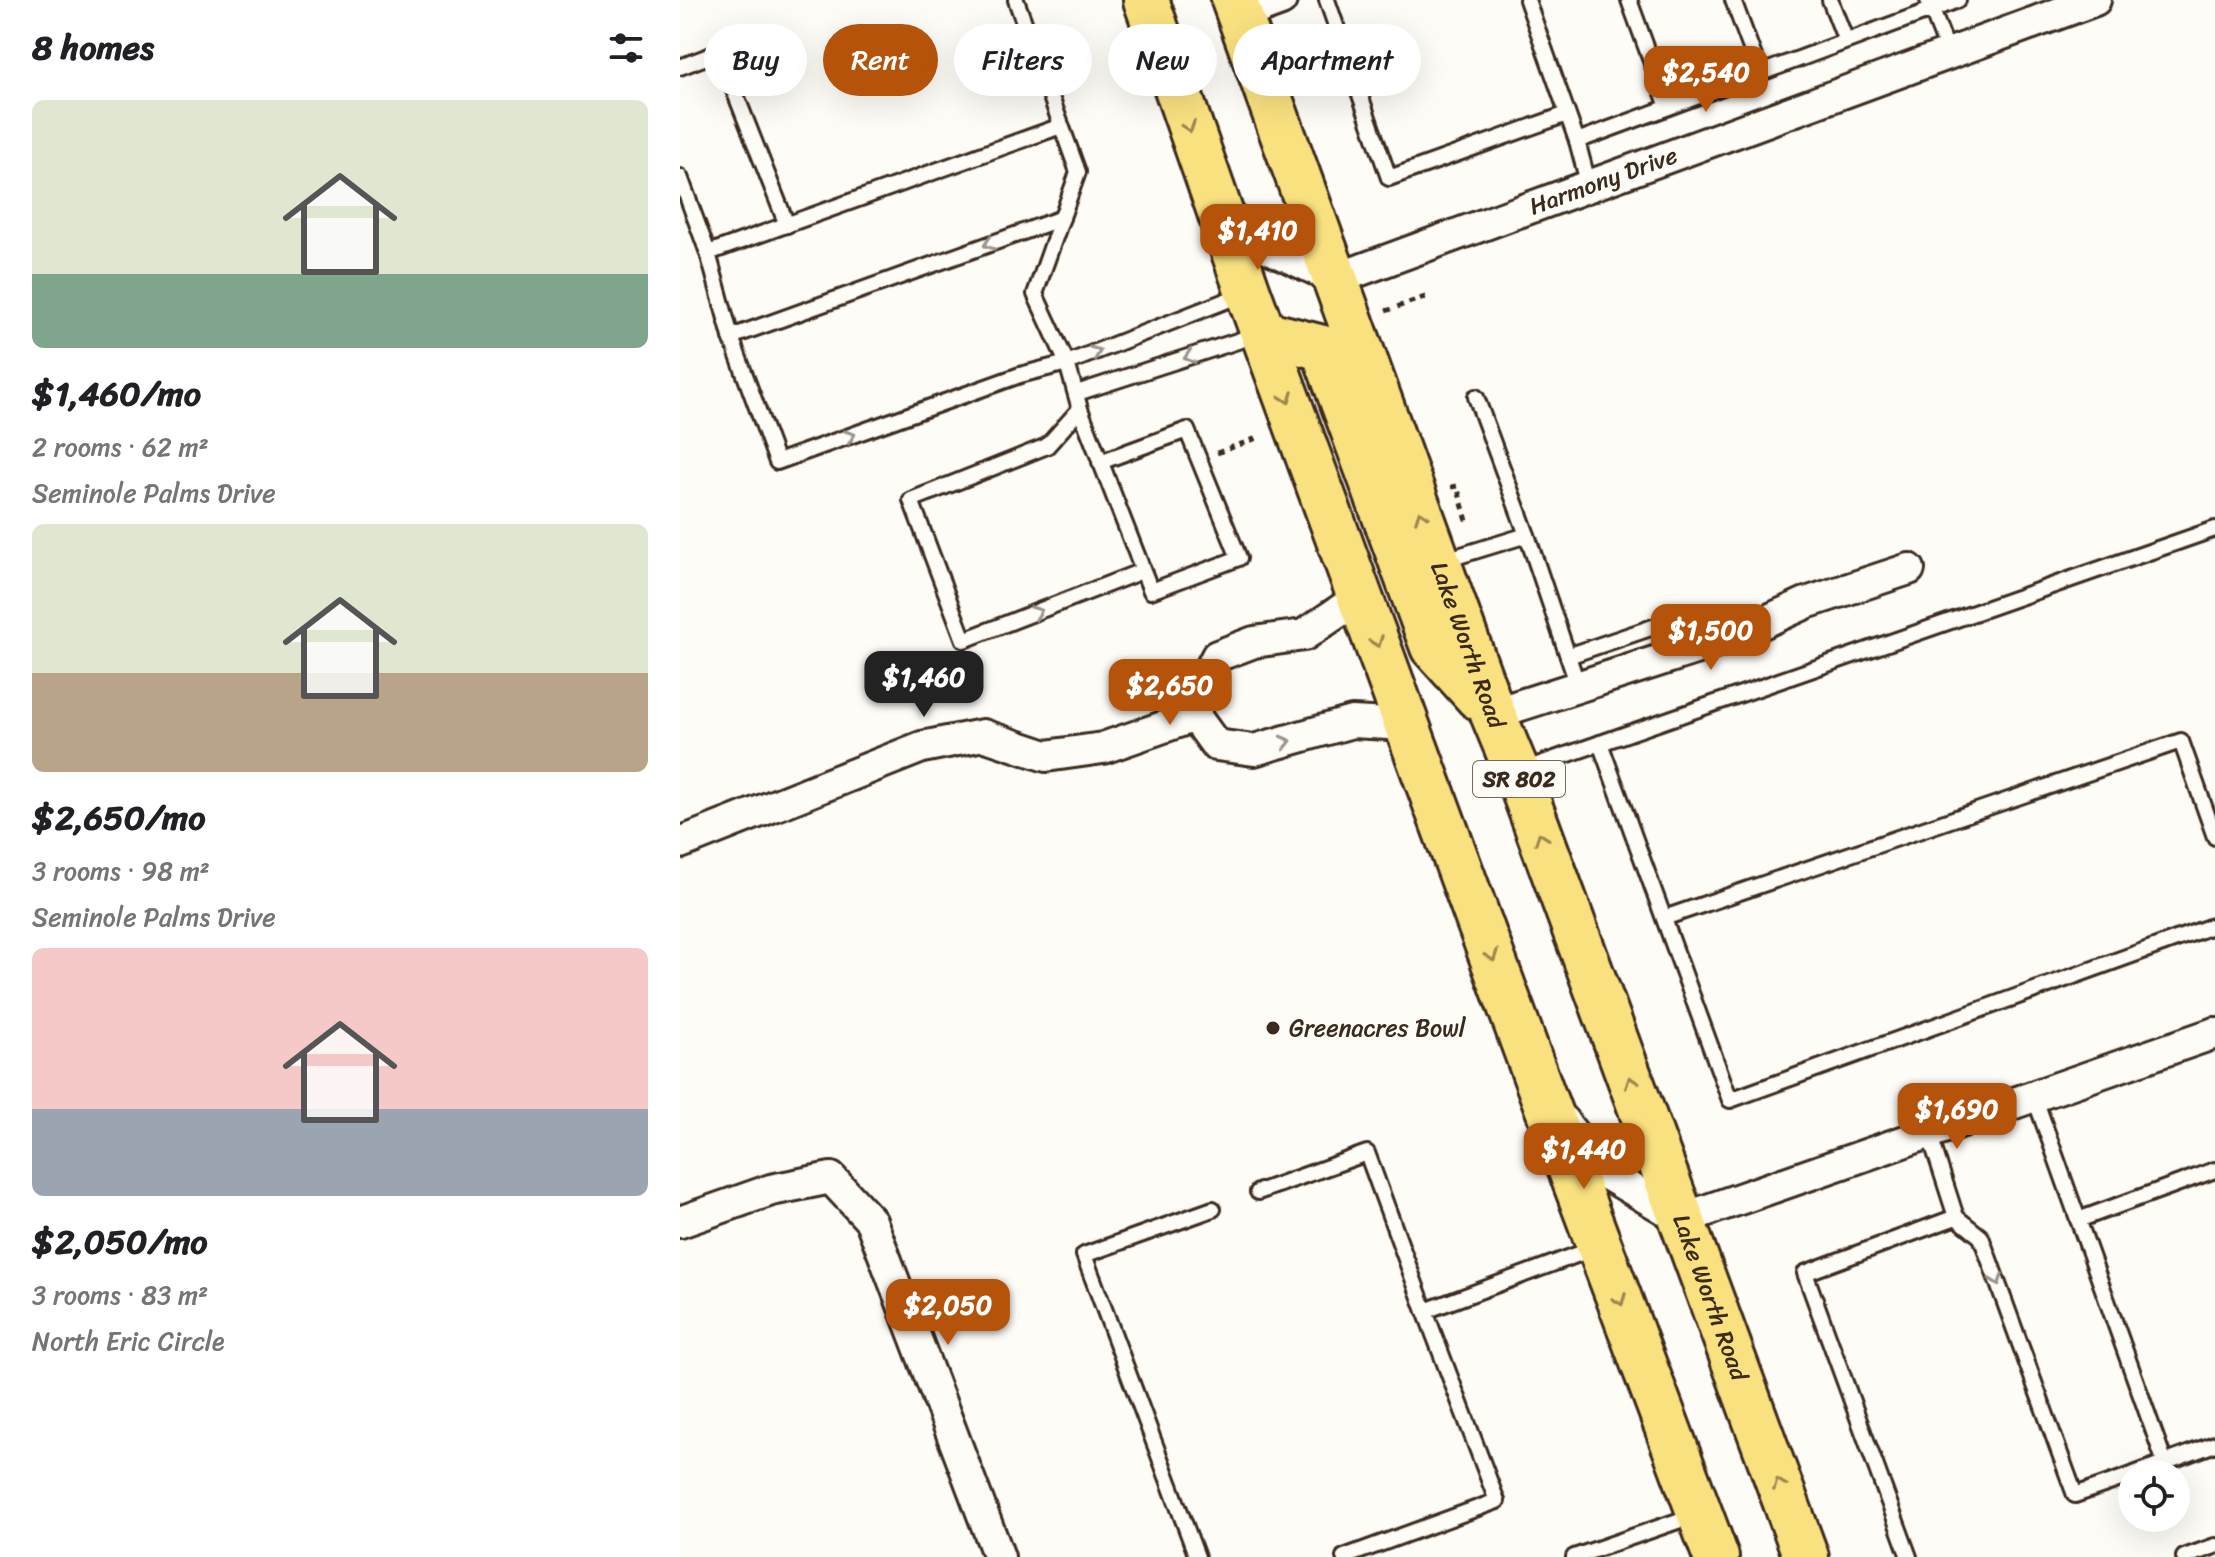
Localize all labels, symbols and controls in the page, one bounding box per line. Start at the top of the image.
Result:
text: 8 homes [32,18,154,78]
chip: Buy [704,24,807,96]
chip: Rent [823,24,938,96]
chip: Filters [954,24,1092,96]
chip: New [1108,24,1217,96]
chip: Apartment [1233,24,1421,96]
icon: filters [604,26,648,70]
pin: $2,540 [1641,46,1771,114]
text: $2,540 [1662,49,1750,95]
one-way arrow [1180,119,1196,133]
street label: Harmony Drive [1523,134,1684,227]
icon: home [268,152,412,296]
pin: $1,410 [1193,204,1323,272]
text: $1,410 [1218,207,1298,253]
one-way arrow [982,235,996,251]
one-way arrow [1088,345,1102,362]
one-way arrow [1183,347,1197,363]
text: $1,460/mo [32,364,201,424]
one-way arrow [1277,390,1294,404]
text: 2 rooms · 62 m² [32,424,209,470]
one-way arrow [843,429,857,445]
text: Seminole Palms Drive [32,470,276,516]
one-way arrow [1415,510,1431,524]
street label: Lake Worth Road [1418,556,1518,736]
icon: home [268,576,412,720]
pin: $1,500 [1646,604,1776,672]
one-way arrow [1029,605,1043,622]
text: $1,500 [1669,607,1753,653]
one-way arrow [1367,634,1383,648]
pin: $1,460 [859,651,989,719]
text: $1,460 [882,654,966,700]
pin: $2,650 [1105,659,1235,727]
text: $2,650 [1127,662,1213,708]
one-way arrow [1279,734,1293,751]
road number: SR 802 [1473,761,1565,797]
text: $2,650/mo [32,788,205,848]
one-way arrow [1534,832,1551,846]
text: 3 rooms · 98 m² [32,848,210,894]
text: Seminole Palms Drive [32,894,276,940]
one-way arrow [1482,948,1498,962]
icon: home [268,1000,412,1144]
place label: Greenacres Bowl [1289,1007,1467,1049]
marker: Greenacres Bowl [1264,1019,1282,1037]
one-way arrow [1624,1076,1641,1090]
pin: $1,690 [1892,1083,2022,1151]
text: $1,690 [1916,1086,1998,1132]
pin: $1,440 [1519,1123,1649,1191]
text: $1,440 [1542,1126,1626,1172]
street label: Lake Worth Road [1660,1208,1761,1388]
text: $2,050/mo [32,1212,208,1272]
text: 3 rooms · 83 m² [32,1272,208,1318]
one-way arrow [1987,1272,2003,1286]
pin: $2,050 [883,1279,1013,1347]
text: $2,050 [904,1282,992,1328]
one-way arrow [1610,1293,1627,1307]
text: North Eric Circle [32,1318,225,1364]
map controls [2118,1460,2190,1532]
button: locate [2118,1460,2190,1532]
one-way arrow [1772,1478,1789,1492]

